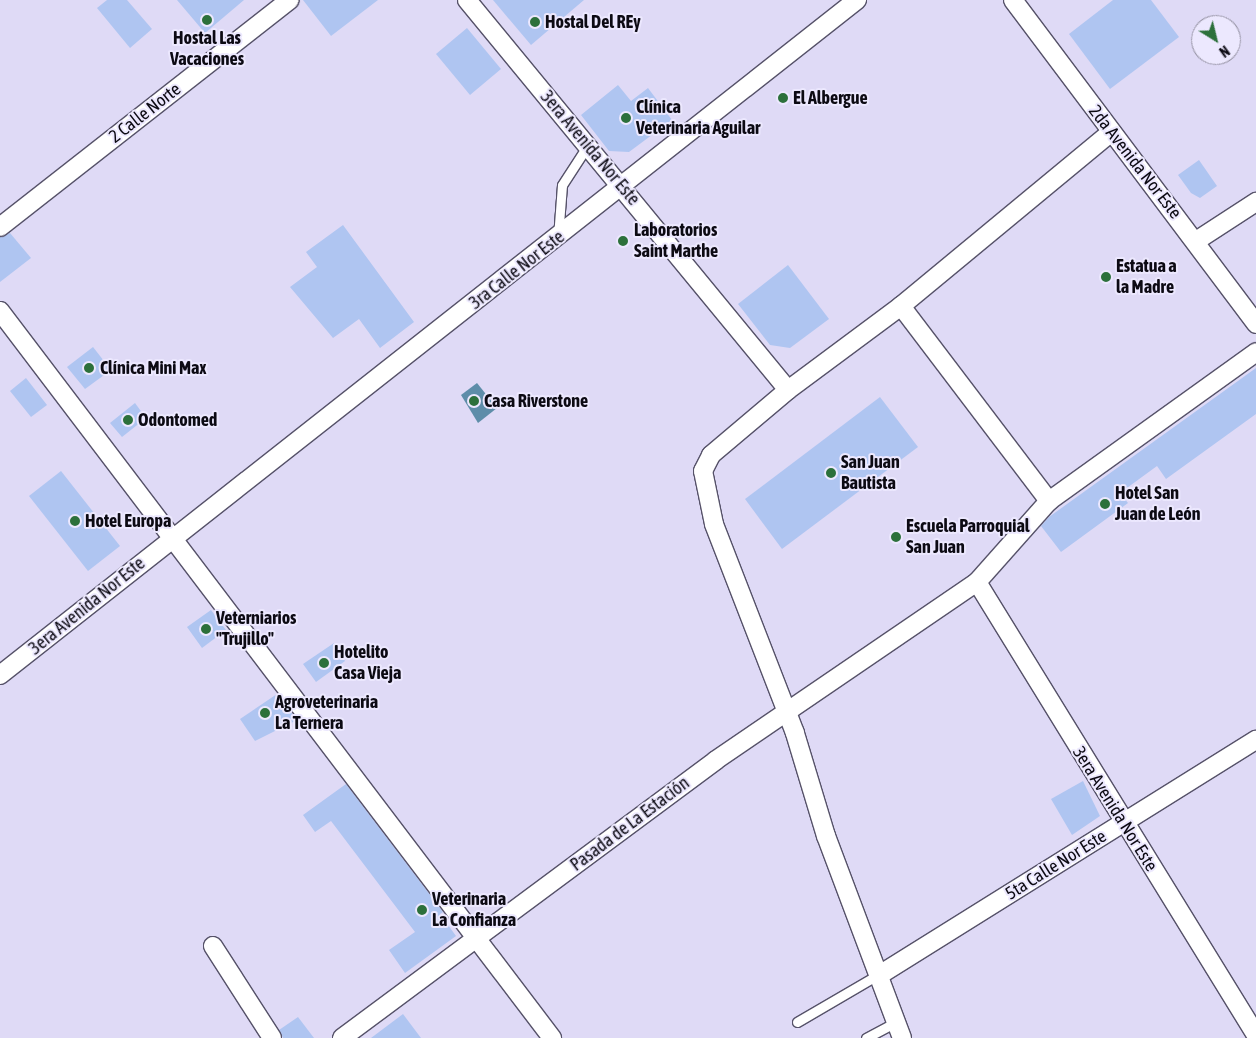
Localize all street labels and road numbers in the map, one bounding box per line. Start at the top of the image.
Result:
street label: 2 Calle Norte [105,78,185,148]
street label: 3era Avenida Nor Este [536,86,644,210]
street label: 2da Avenida Nor Este [1084,101,1186,223]
street label: 3ra Calle Nor Este [465,226,569,314]
street label: 3era Avenida Nor Este [25,553,149,659]
street label: 3era Avenida Nor Este [1068,743,1162,875]
street label: Pasada de La Estación [566,772,694,876]
street label: 5ta Calle Nor Este [1002,825,1110,905]

